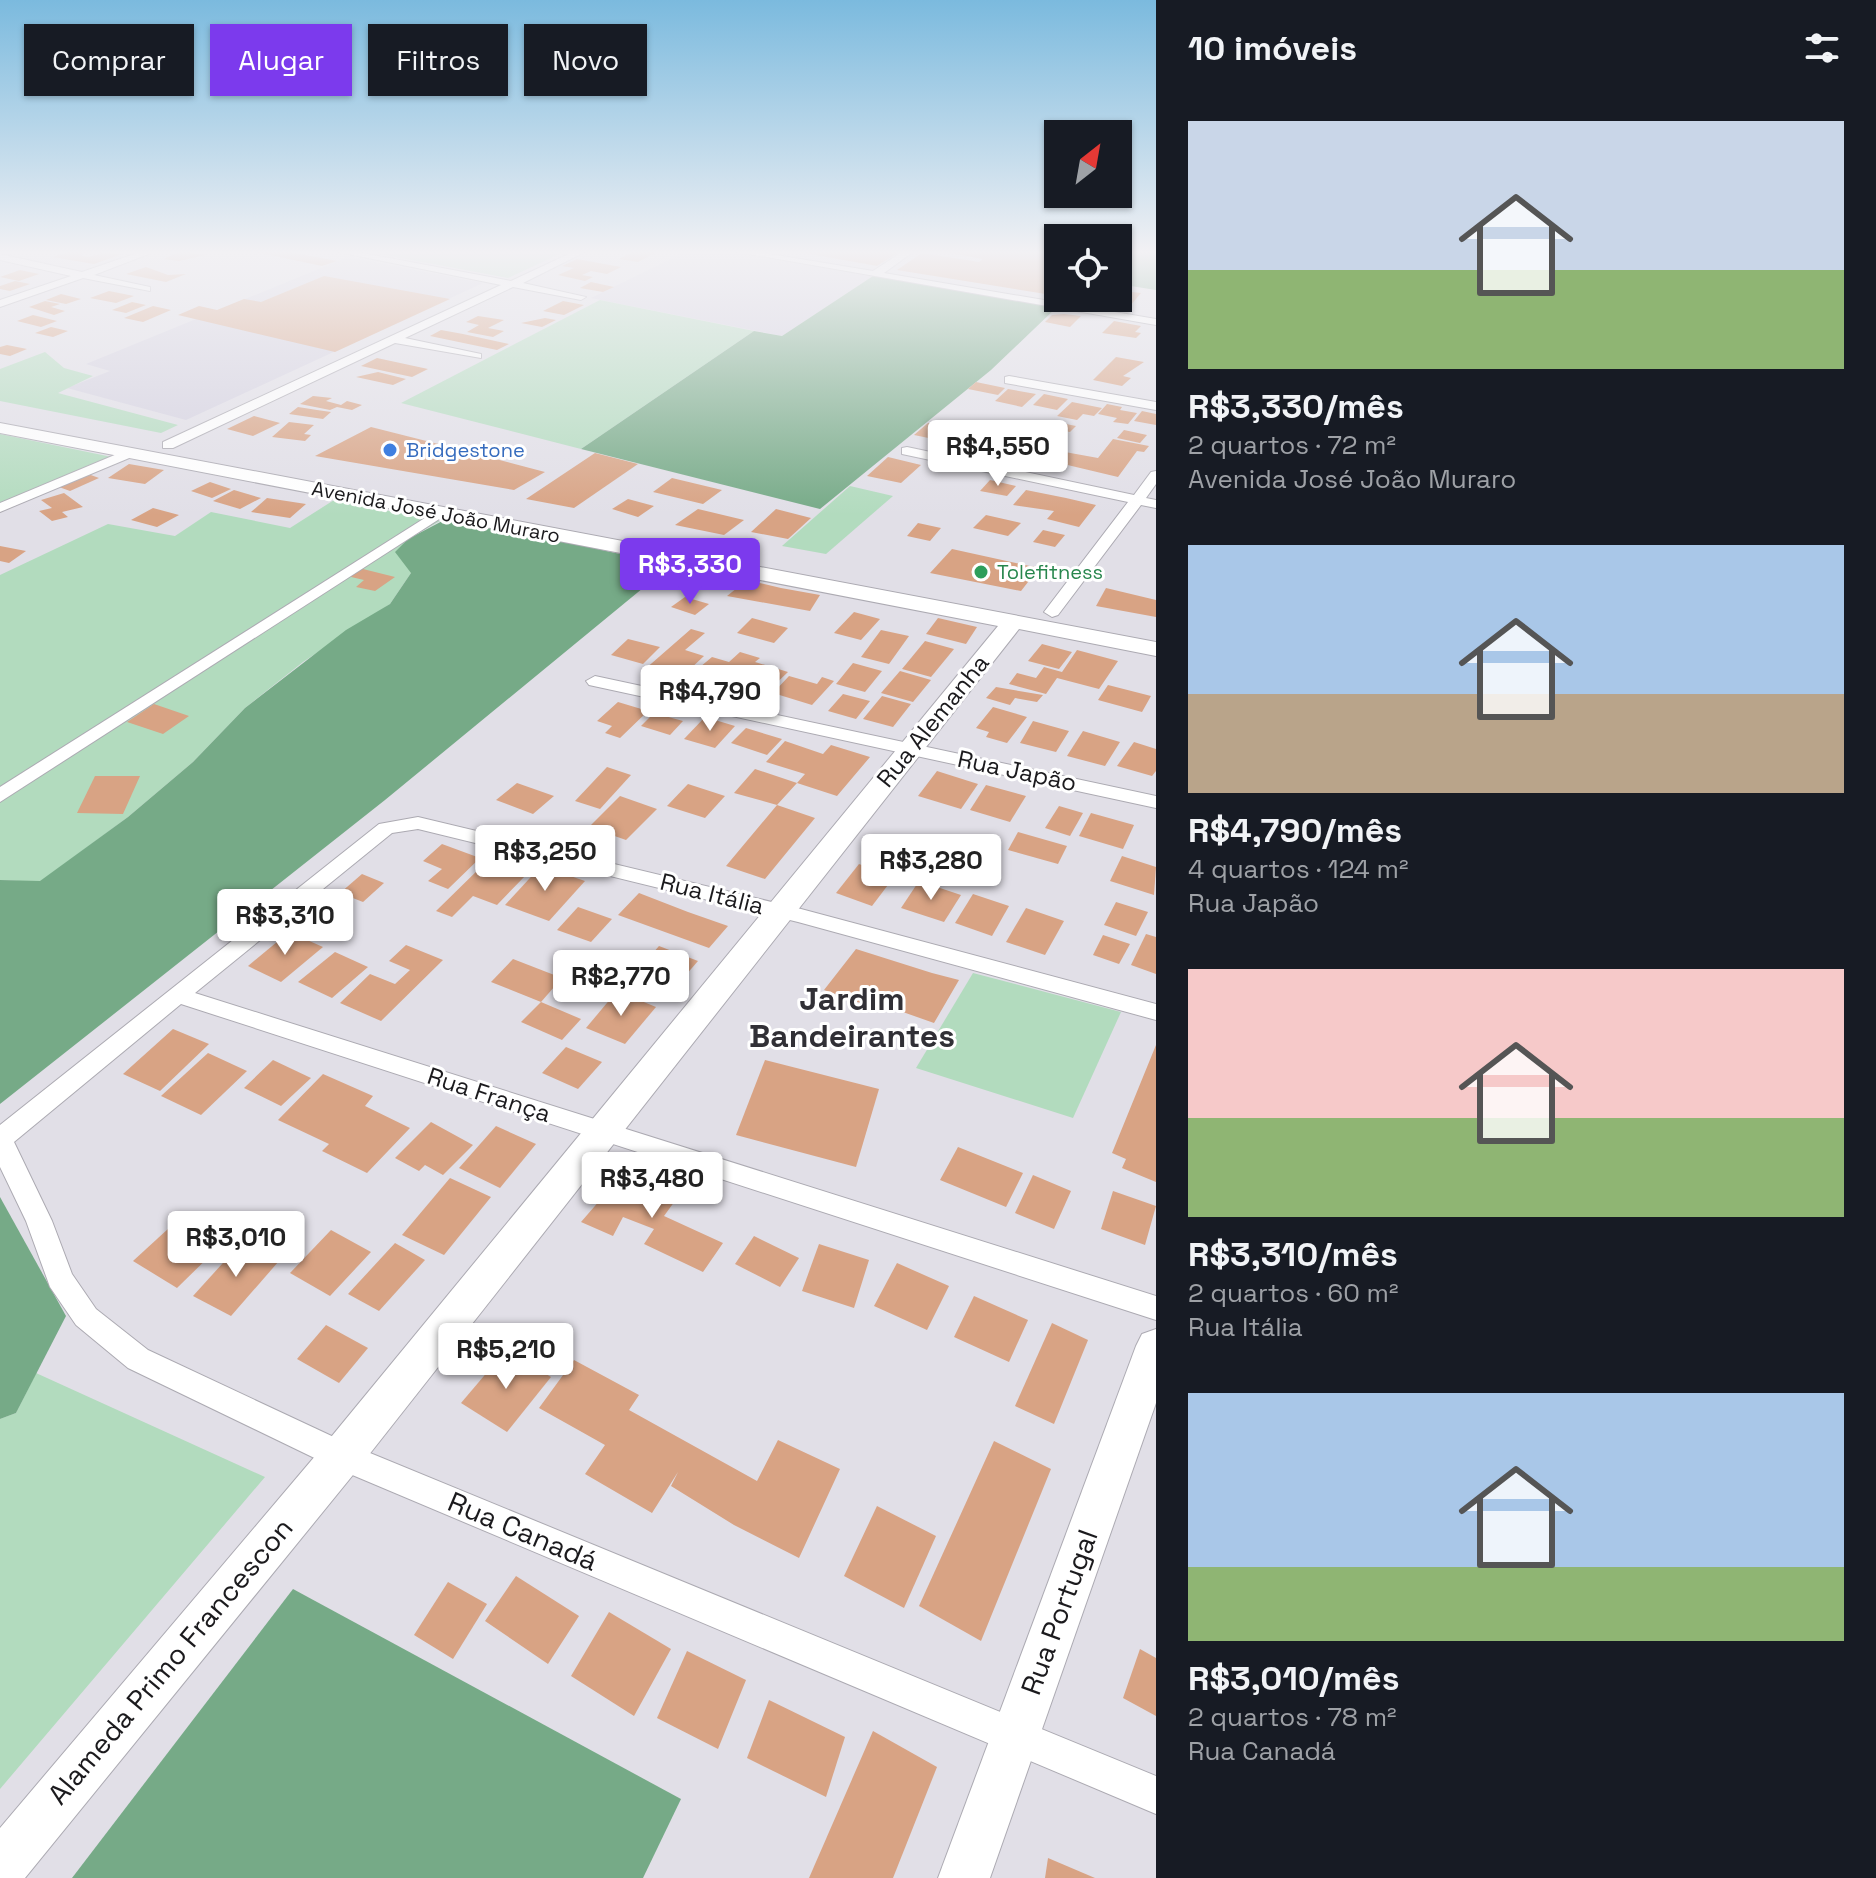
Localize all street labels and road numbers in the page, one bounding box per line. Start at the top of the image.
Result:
street label: Avenida José João Muraro [310,475,562,549]
street label: Rua Alemanha [869,648,996,794]
street label: Rua Japão [955,743,1080,798]
street label: Rua Itália [657,866,767,921]
street label: Rua França [423,1060,555,1129]
street label: Rua Canadá [443,1483,603,1579]
street label: Alameda Primo Francescon [39,1510,301,1812]
street label: Rua Portugal [1012,1524,1106,1700]

